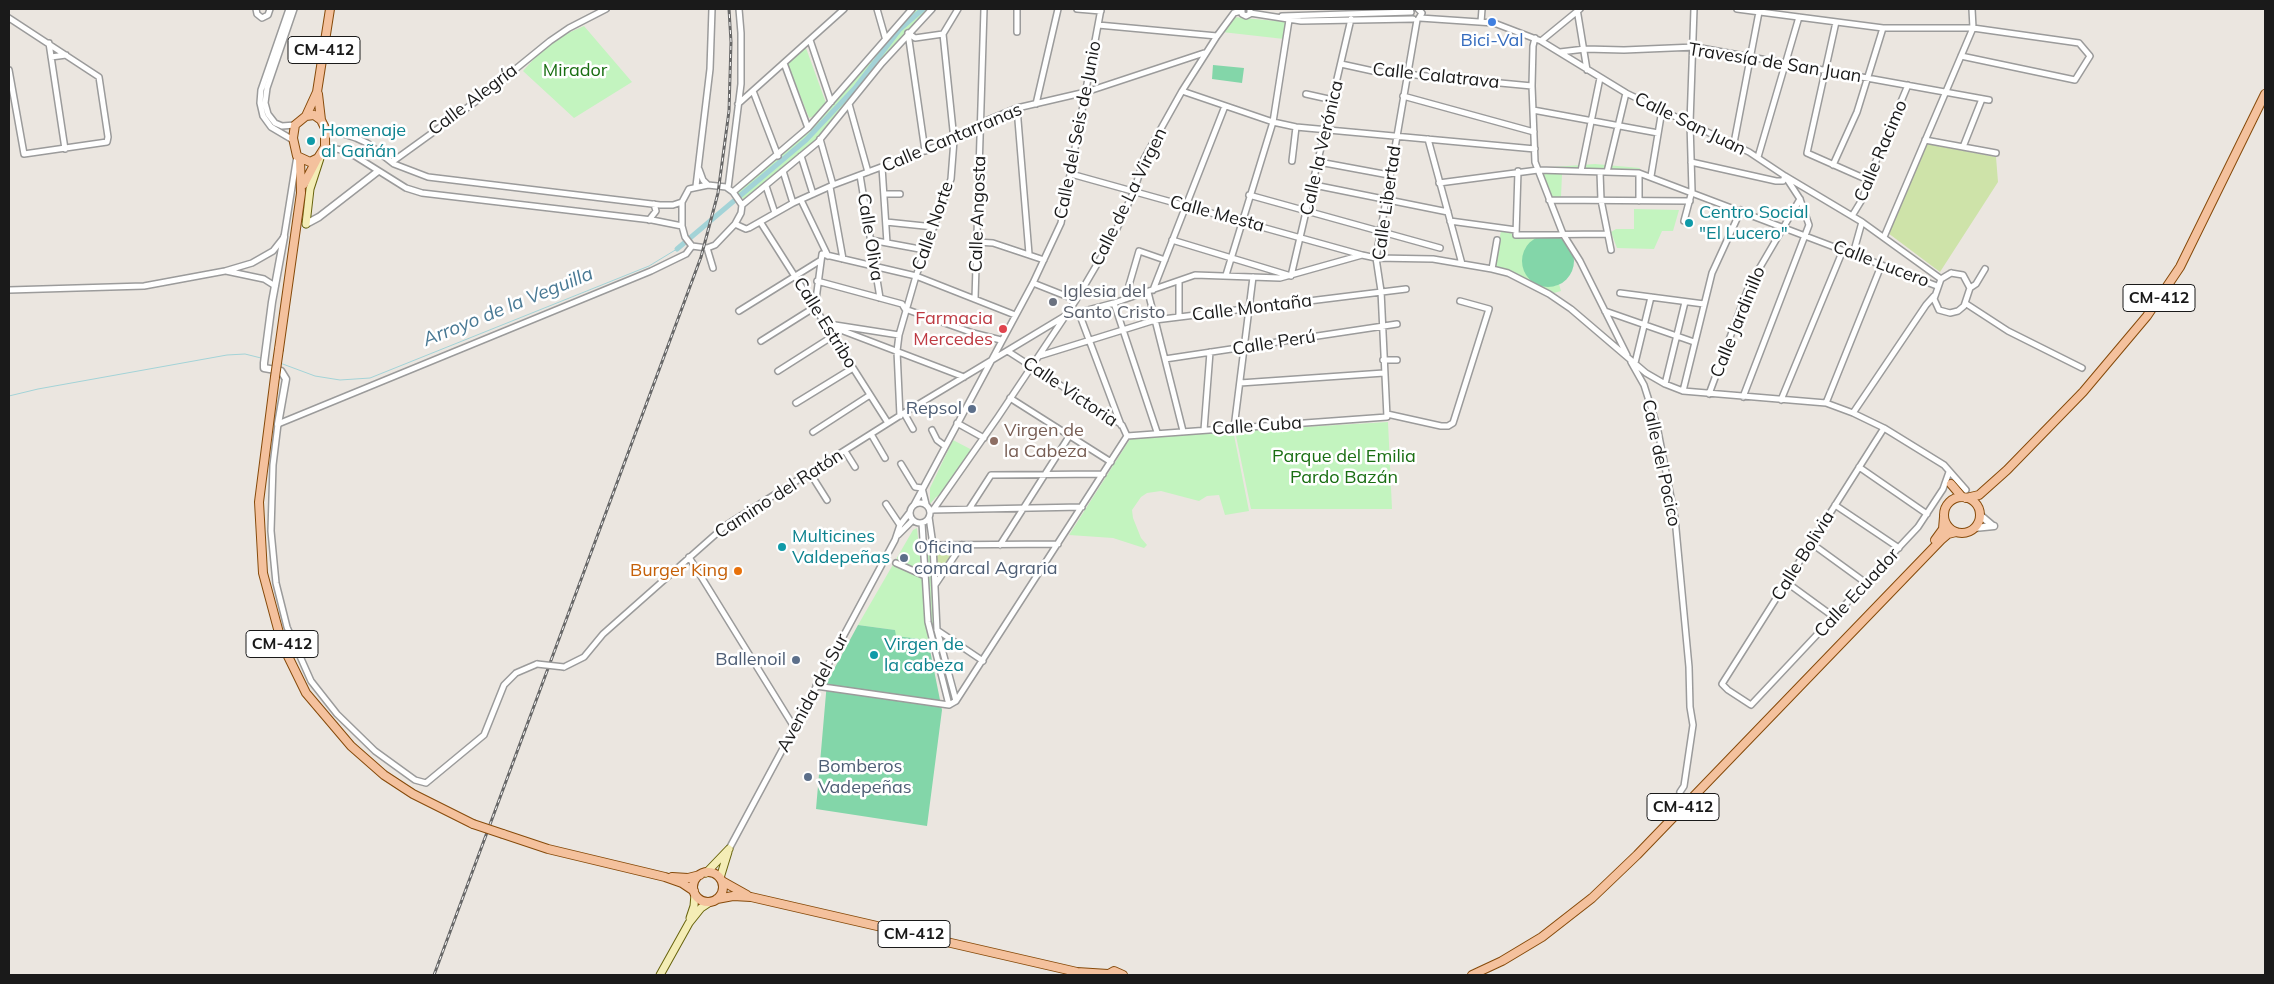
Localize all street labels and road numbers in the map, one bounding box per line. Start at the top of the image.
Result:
road number: CM-412 [288,36,360,64]
street label: Calle del Seis de Junio [1050,39,1106,221]
street label: Travesía de San Juan [1687,39,1863,87]
street label: Calle Calatrava [1372,59,1500,93]
street label: Calle Alegría [424,60,522,140]
street label: Calle la Verónica [1296,78,1348,218]
street label: Calle San Juan [1631,88,1749,160]
street label: Calle Racimo [1850,97,1912,205]
street label: Calle Cantarranas [879,99,1025,177]
street label: Calle de La Virgen [1086,124,1172,270]
street label: Calle Libertad [1368,144,1406,262]
street label: Calle Angosta [965,155,991,273]
street label: Calle Norte [908,179,958,273]
street label: Calle Mesta [1167,191,1267,237]
street label: Calle Oliva [852,192,888,282]
street label: Calle Lucero [1830,236,1932,292]
street label: Calle Jardinillo [1706,263,1770,381]
street label: Calle Estribo [788,273,862,373]
road number: CM-412 [2123,284,2195,312]
street label: Calle Montaña [1191,290,1313,326]
street label: Calle Perú [1231,326,1317,360]
street label: Calle Victoria [1018,352,1122,432]
street label: Calle del Pocico [1637,398,1685,528]
street label: Calle Cuba [1211,412,1303,440]
street label: Camino del Ratón [711,445,847,543]
street label: Calle Bolivia [1767,507,1839,605]
street label: Calle Ecuador [1810,544,1904,642]
road number: CM-412 [246,630,318,658]
street label: Avenida del Sur [773,630,853,756]
road number: CM-412 [1647,794,1719,820]
road number: CM-412 [878,921,950,948]

